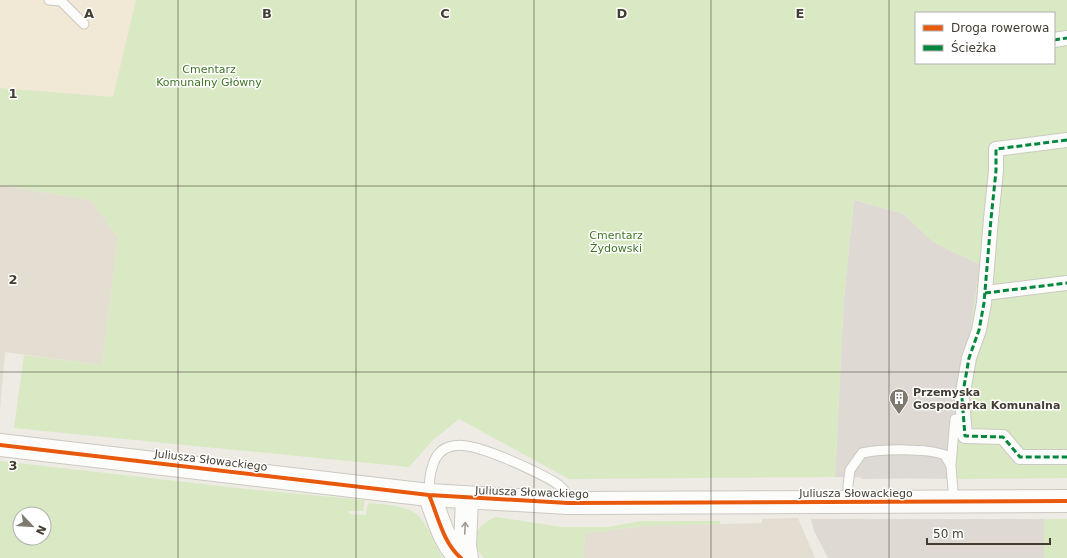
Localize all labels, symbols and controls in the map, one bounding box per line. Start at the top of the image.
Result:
text: A [84,6,94,21]
text: B [262,6,272,21]
text: C [440,6,450,21]
text: D [617,6,628,21]
text: E [796,6,804,21]
legend [915,12,1055,64]
text: Droga rowerowa [951,21,1049,35]
text: Ścieżka [951,40,996,55]
park label: Cmentarz Komunalny Główny [156,63,262,89]
text: 1 [8,86,18,101]
park label: Cmentarz Żydowski [589,229,643,255]
text: 2 [8,272,18,287]
place label: Przemyska Gospodarka Komunalna [913,386,1060,412]
building icon: Przemyska Gospodarka Komunalna [888,387,910,415]
street label: Juliusza Słowackiego [153,447,268,474]
text: 3 [8,458,18,473]
street label: Juliusza Słowackiego [474,484,589,501]
street label: Juliusza Słowackiego [798,487,913,500]
north arrow [12,506,52,546]
scale bar [927,520,1050,546]
one-way arrow [462,522,469,535]
text: N [33,523,48,537]
text: 50 m [933,527,964,541]

